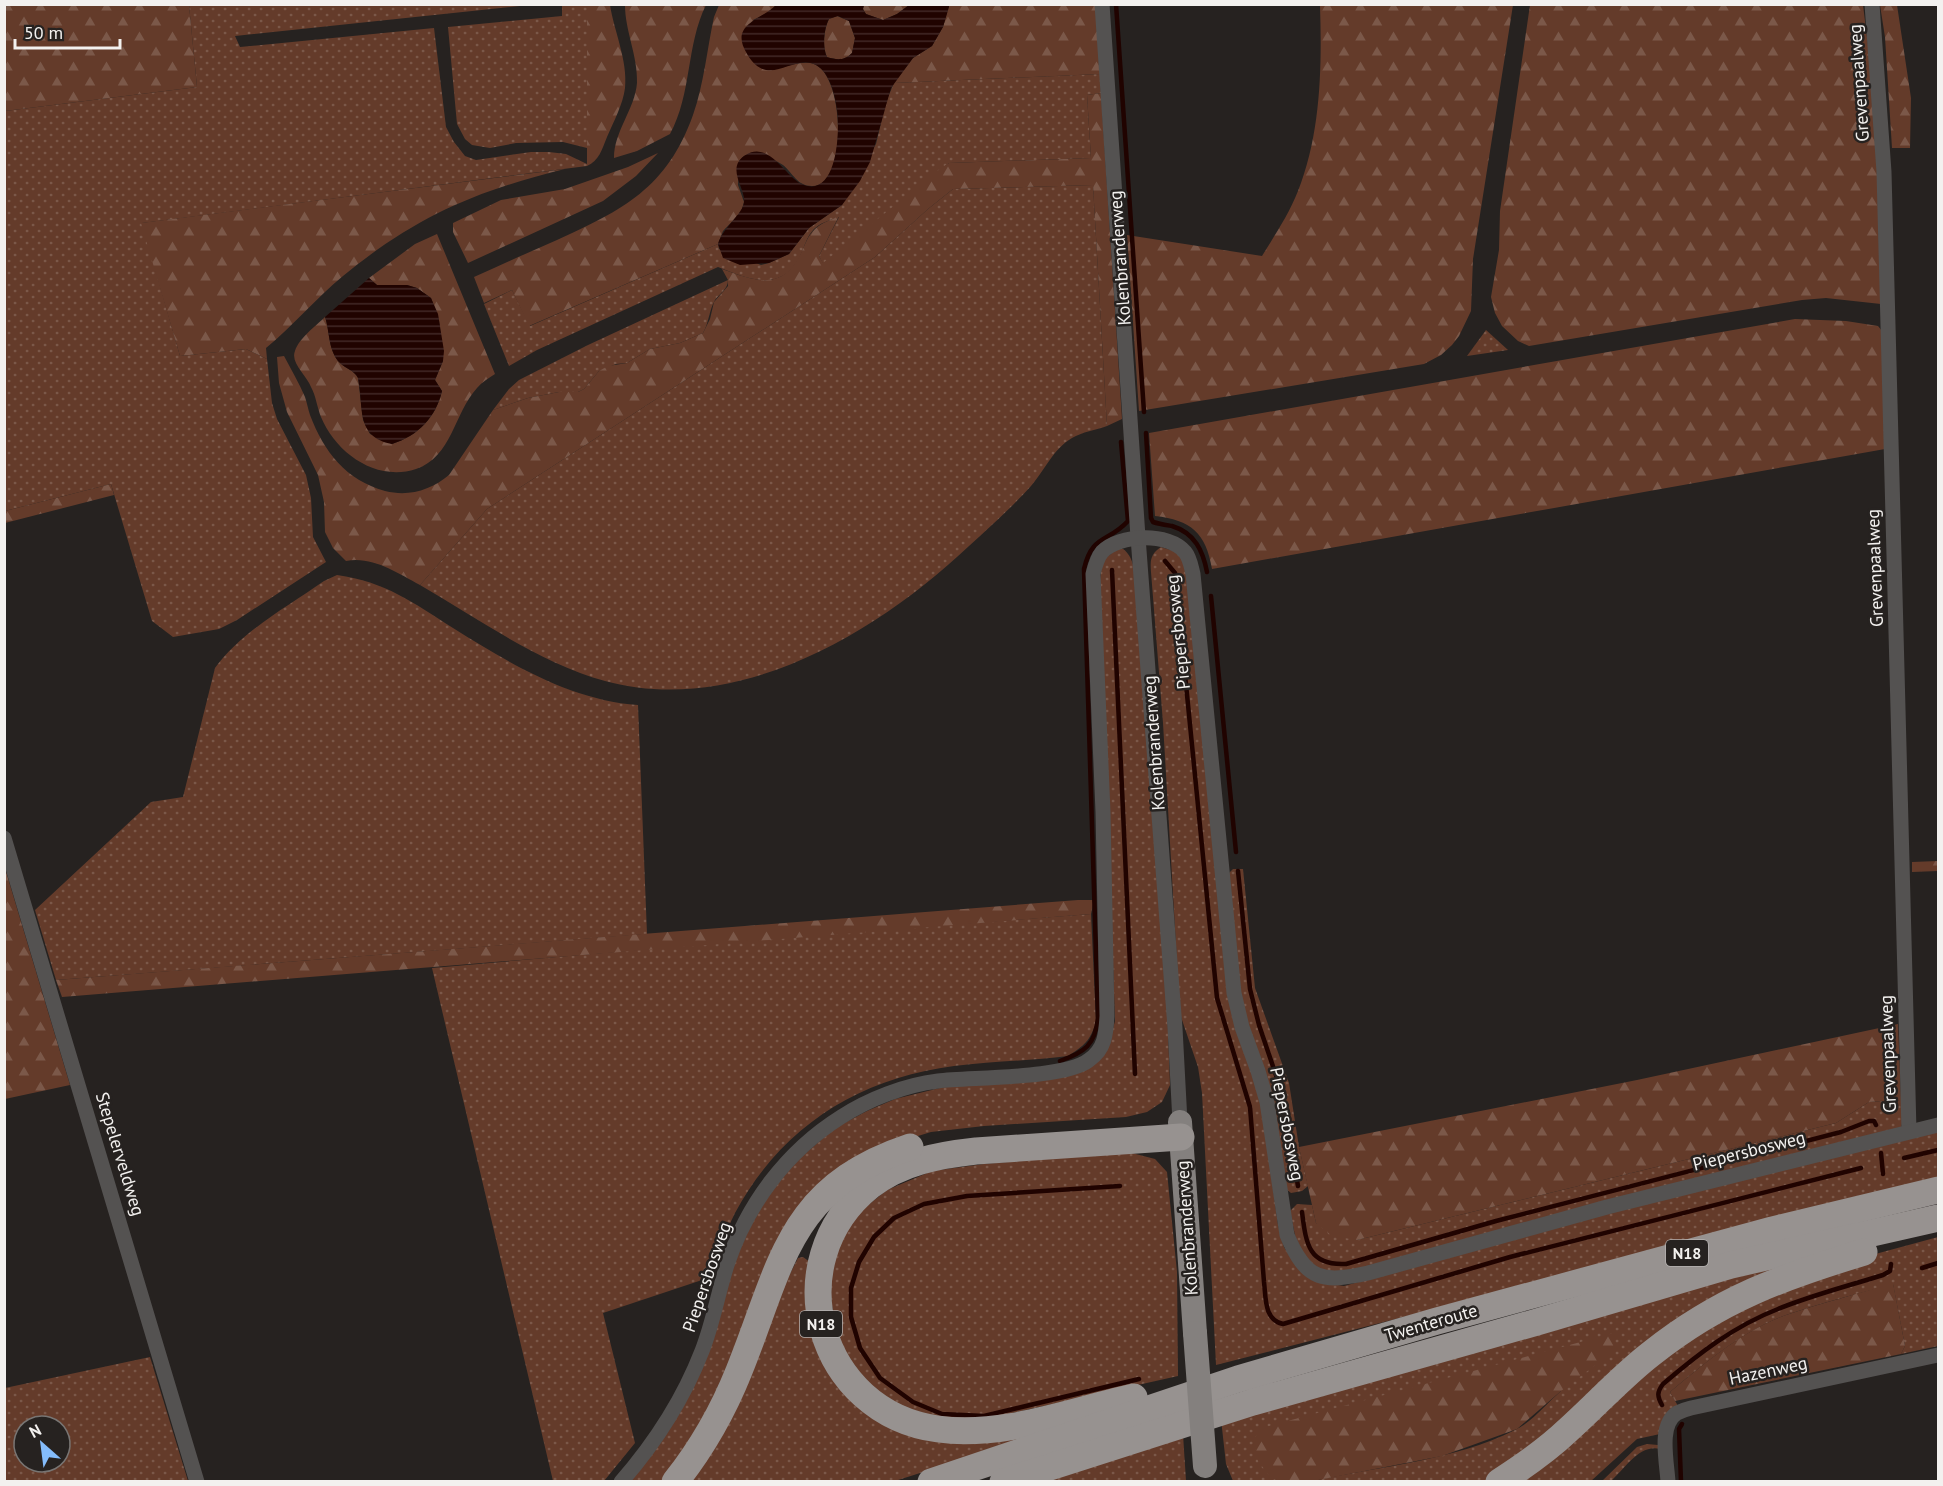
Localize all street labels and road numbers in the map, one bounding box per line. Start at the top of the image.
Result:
street label: Grevenpaalweg [1843,23,1874,143]
street label: Kolenbranderweg [1103,190,1136,326]
street label: Grevenpaalweg [1861,509,1888,627]
street label: Piepersbosweg [1160,574,1195,691]
street label: Kolenbranderweg [1137,675,1170,811]
street label: Grevenpaalweg [1874,995,1901,1113]
street label: Piepersbosweg [1265,1065,1310,1183]
street label: Stepelerveldweg [91,1089,150,1219]
street label: Piepersbosweg [1690,1125,1808,1176]
street label: Kolenbranderweg [1170,1160,1203,1296]
street label: Piepersbosweg [677,1219,736,1335]
road number: N18 [1666,1240,1708,1266]
street label: Twenteroute [1382,1298,1480,1347]
road number: N18 [800,1311,842,1337]
street label: Hazenweg [1727,1351,1809,1390]

